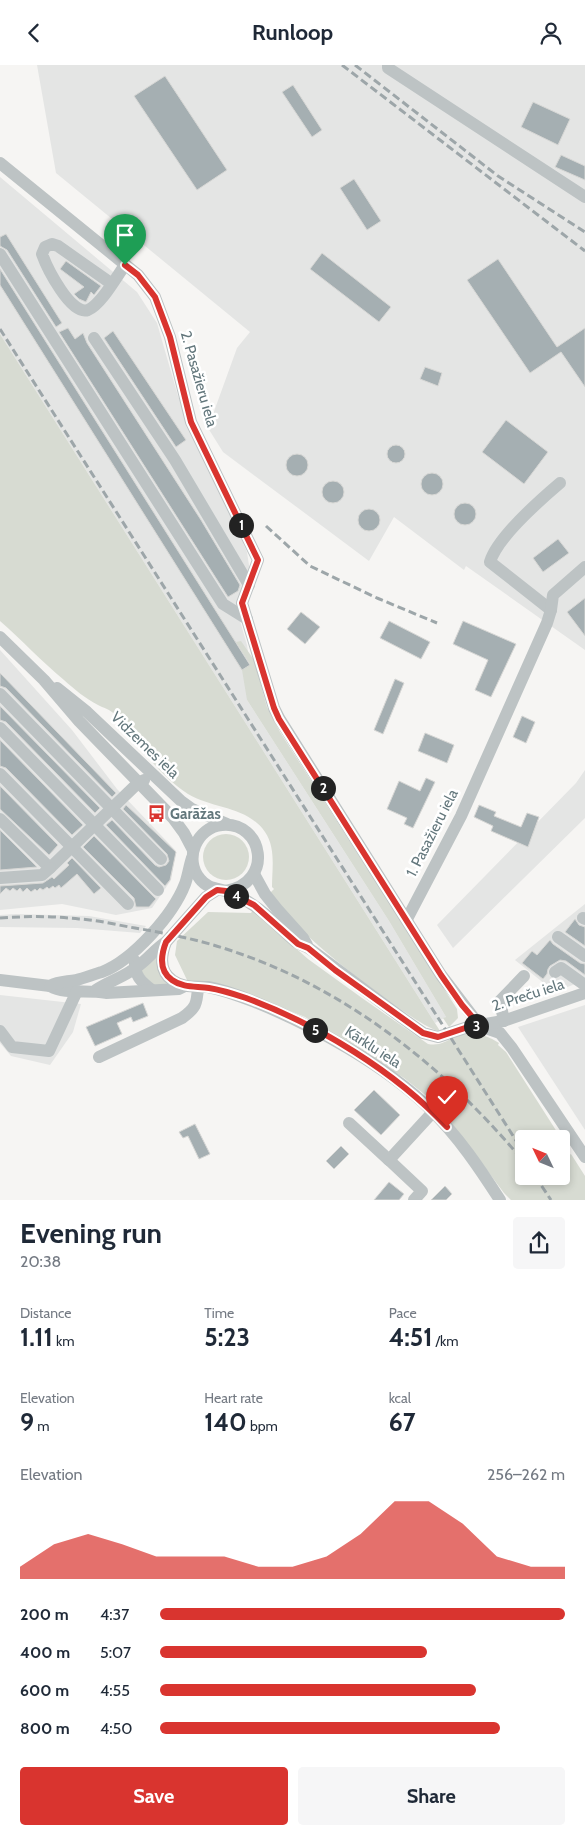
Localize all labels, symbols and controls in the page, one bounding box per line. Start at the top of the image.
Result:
icon: back [20,19,48,47]
text: Runloop [252,19,333,46]
icon: person [537,19,565,47]
pin [104,214,146,265]
icon: arrive [111,221,139,249]
street label: 2. Pasažieru iela [177,329,221,430]
pin: 1 [228,513,254,537]
text: 1 [239,516,244,534]
street label: Vidzemes iela [107,708,183,783]
pin: 2 [310,775,336,801]
text: 2 [320,779,327,797]
street label: 1. Pasažieru iela [402,785,462,880]
bus stop icon: Garāžas [146,804,166,824]
place label: Garāžas [170,805,221,823]
pin: 4 [224,883,248,909]
text: 4 [232,887,241,905]
street label: 2. Preču iela [490,975,567,1015]
pin: 3 [464,1013,488,1039]
pin: 5 [302,1017,328,1043]
text: 3 [473,1017,480,1035]
text: 5 [312,1021,319,1039]
street label: Kārklu iela [341,1022,405,1072]
pin [426,1076,468,1127]
icon: check [433,1083,461,1111]
north arrow [515,1130,570,1185]
map controls [515,1130,570,1185]
text: Evening run [20,1216,162,1250]
button: share [513,1217,565,1269]
text: 20:38 [20,1252,61,1271]
text: Distance [20,1304,72,1322]
text: Time [204,1304,234,1322]
text: Pace [389,1304,417,1322]
text: 1.11 [20,1322,53,1352]
text: 5:23 [204,1322,250,1352]
text: 4:51 [389,1322,432,1352]
text: km [53,1332,74,1350]
text: /km [432,1332,459,1350]
text: Elevation [20,1389,75,1407]
text: Heart rate [204,1389,263,1407]
text: kcal [389,1389,411,1407]
text: 9 [20,1407,34,1437]
text: 140 [204,1407,247,1437]
text: 67 [389,1407,415,1437]
text: m [34,1417,50,1435]
text: bpm [247,1417,278,1435]
text: Elevation [20,1465,83,1484]
text: 256–262 m [487,1465,565,1484]
text: 200 m [20,1605,69,1624]
text: 4:37 [100,1605,129,1624]
text: 400 m [20,1643,70,1662]
text: 5:07 [100,1643,131,1662]
text: 600 m [20,1681,69,1700]
text: 4:55 [100,1681,130,1700]
text: 800 m [20,1719,70,1738]
text: 4:50 [100,1719,132,1738]
button: Save [20,1767,288,1825]
button: Share [298,1767,565,1825]

